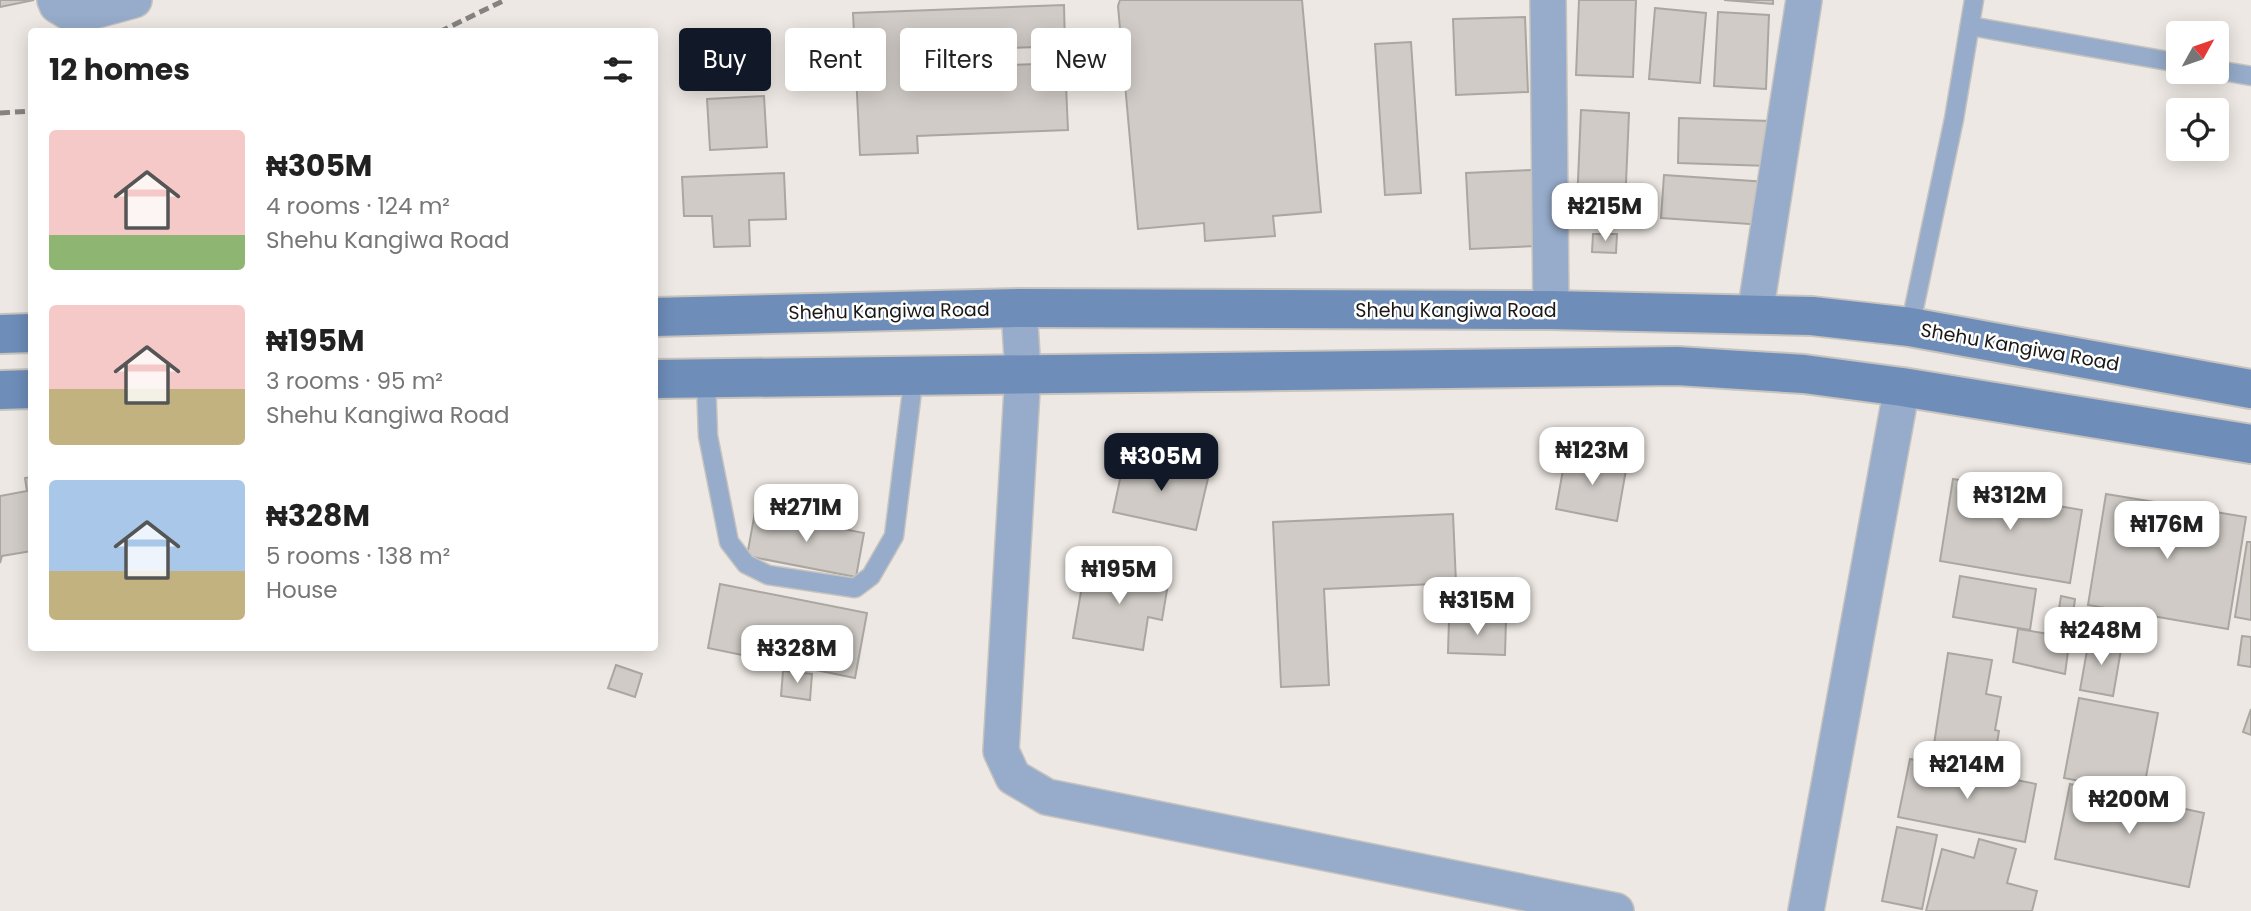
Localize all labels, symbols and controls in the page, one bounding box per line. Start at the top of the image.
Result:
north arrow [2166,21,2230,84]
map controls [2166,21,2229,161]
chip: Buy [679,28,771,91]
chip: Rent [785,28,886,91]
chip: Filters [900,28,1017,91]
chip: New [1031,28,1131,91]
text: 12 homes [49,48,190,91]
icon: filters [599,51,637,89]
button: locate [2166,98,2229,161]
text: ₦305M [266,144,372,187]
icon: home [105,158,189,242]
pin: ₦215M [1556,184,1654,243]
text: 4 rooms · 124 m² [266,190,450,222]
text: ₦215M [1568,190,1642,222]
text: Shehu Kangiwa Road [266,224,510,256]
street label: Shehu Kangiwa Road [788,296,990,326]
street label: Shehu Kangiwa Road [1355,297,1557,324]
street label: Shehu Kangiwa Road [1919,316,2121,378]
text: ₦195M [266,319,364,362]
icon: home [105,333,189,417]
text: 3 rooms · 95 m² [266,365,443,397]
text: Shehu Kangiwa Road [266,399,510,431]
pin: ₦123M [1543,428,1641,487]
pin: ₦305M [1112,434,1210,493]
text: ₦123M [1555,434,1629,466]
text: ₦305M [1120,440,1202,472]
pin: ₦312M [1961,472,2059,532]
text: ₦312M [1973,479,2047,511]
pin: ₦271M [757,484,855,544]
text: ₦271M [770,491,842,523]
text: ₦328M [266,494,370,537]
pin: ₦176M [2118,502,2216,561]
icon: home [105,508,189,592]
text: ₦176M [2130,508,2204,540]
text: 5 rooms · 138 m² [266,540,450,572]
pin: ₦195M [1070,546,1168,606]
text: ₦195M [1081,553,1157,585]
text: House [266,574,338,606]
pin: ₦315M [1428,578,1526,637]
text: ₦315M [1439,584,1515,616]
pin: ₦248M [2052,608,2150,667]
text: ₦248M [2060,614,2142,646]
pin: ₦328M [748,626,846,685]
text: ₦328M [757,632,837,664]
pin: ₦214M [1918,742,2016,801]
text: ₦214M [1929,748,2005,780]
pin: ₦200M [2080,776,2178,836]
text: ₦200M [2089,783,2169,815]

